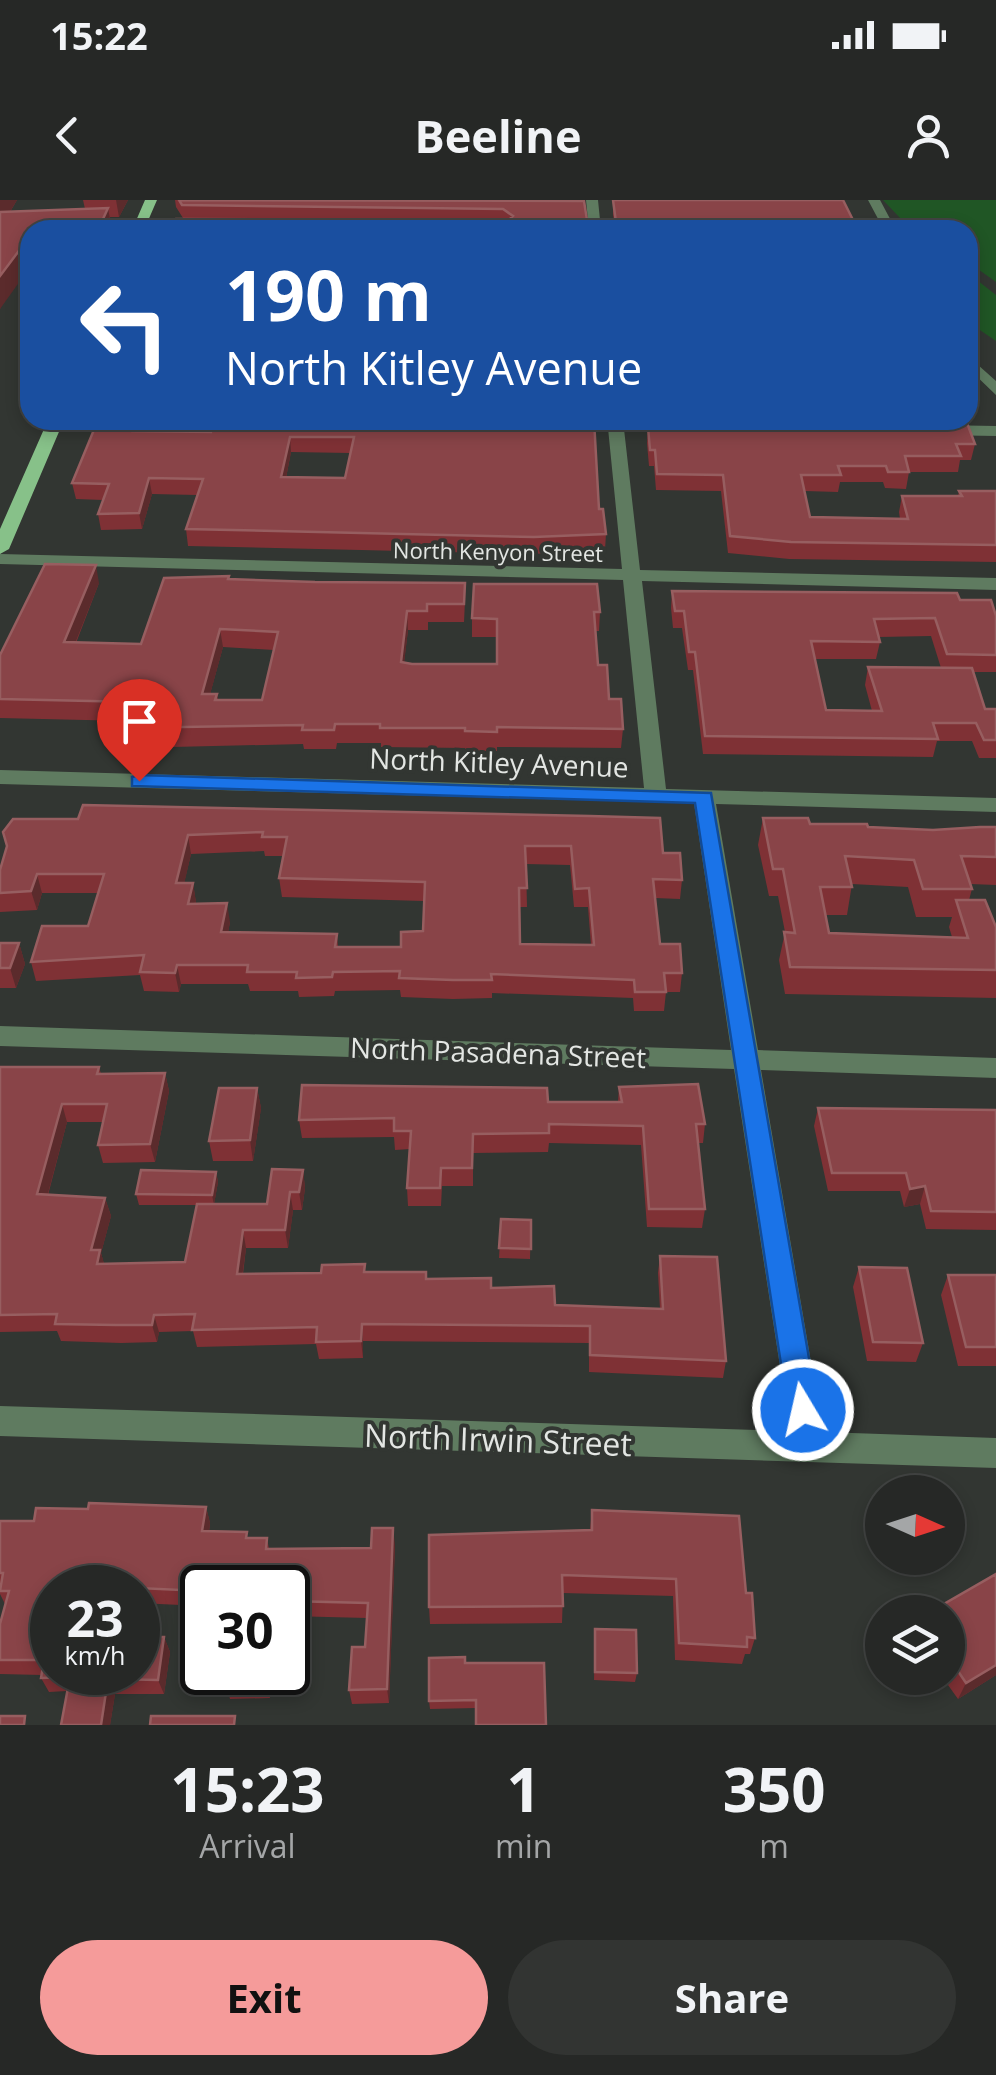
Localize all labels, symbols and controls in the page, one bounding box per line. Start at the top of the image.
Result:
text: 15:22 [50,9,148,61]
text: Beeline [414,105,582,166]
icon: back [40,108,95,163]
icon: person [901,108,956,163]
text: 190 m [225,246,432,342]
icon: left [60,260,190,390]
text: North Kitley Avenue [225,337,642,398]
street label: North Kenyon Street [393,534,603,568]
pin [97,679,182,782]
icon: arrive [112,694,167,749]
street label: North Kitley Avenue [369,738,629,786]
street label: North Pasadena Street [349,1028,647,1076]
position arrow [751,1358,855,1462]
street label: North Irwin Street [363,1413,633,1465]
north arrow [865,1475,965,1575]
map controls [865,1475,965,1695]
speed limit sign: 30 [180,1565,310,1695]
text: 23 [66,1584,124,1652]
button: layers [865,1595,965,1695]
text: km/h [65,1638,125,1672]
text: 15:23 [170,1748,325,1830]
text: 1 [507,1748,541,1830]
text: 350 [723,1748,826,1830]
text: Arrival [199,1824,296,1867]
text: min [495,1824,552,1867]
text: m [759,1824,789,1867]
button: Exit [40,1940,488,2055]
button: Share [508,1940,956,2055]

